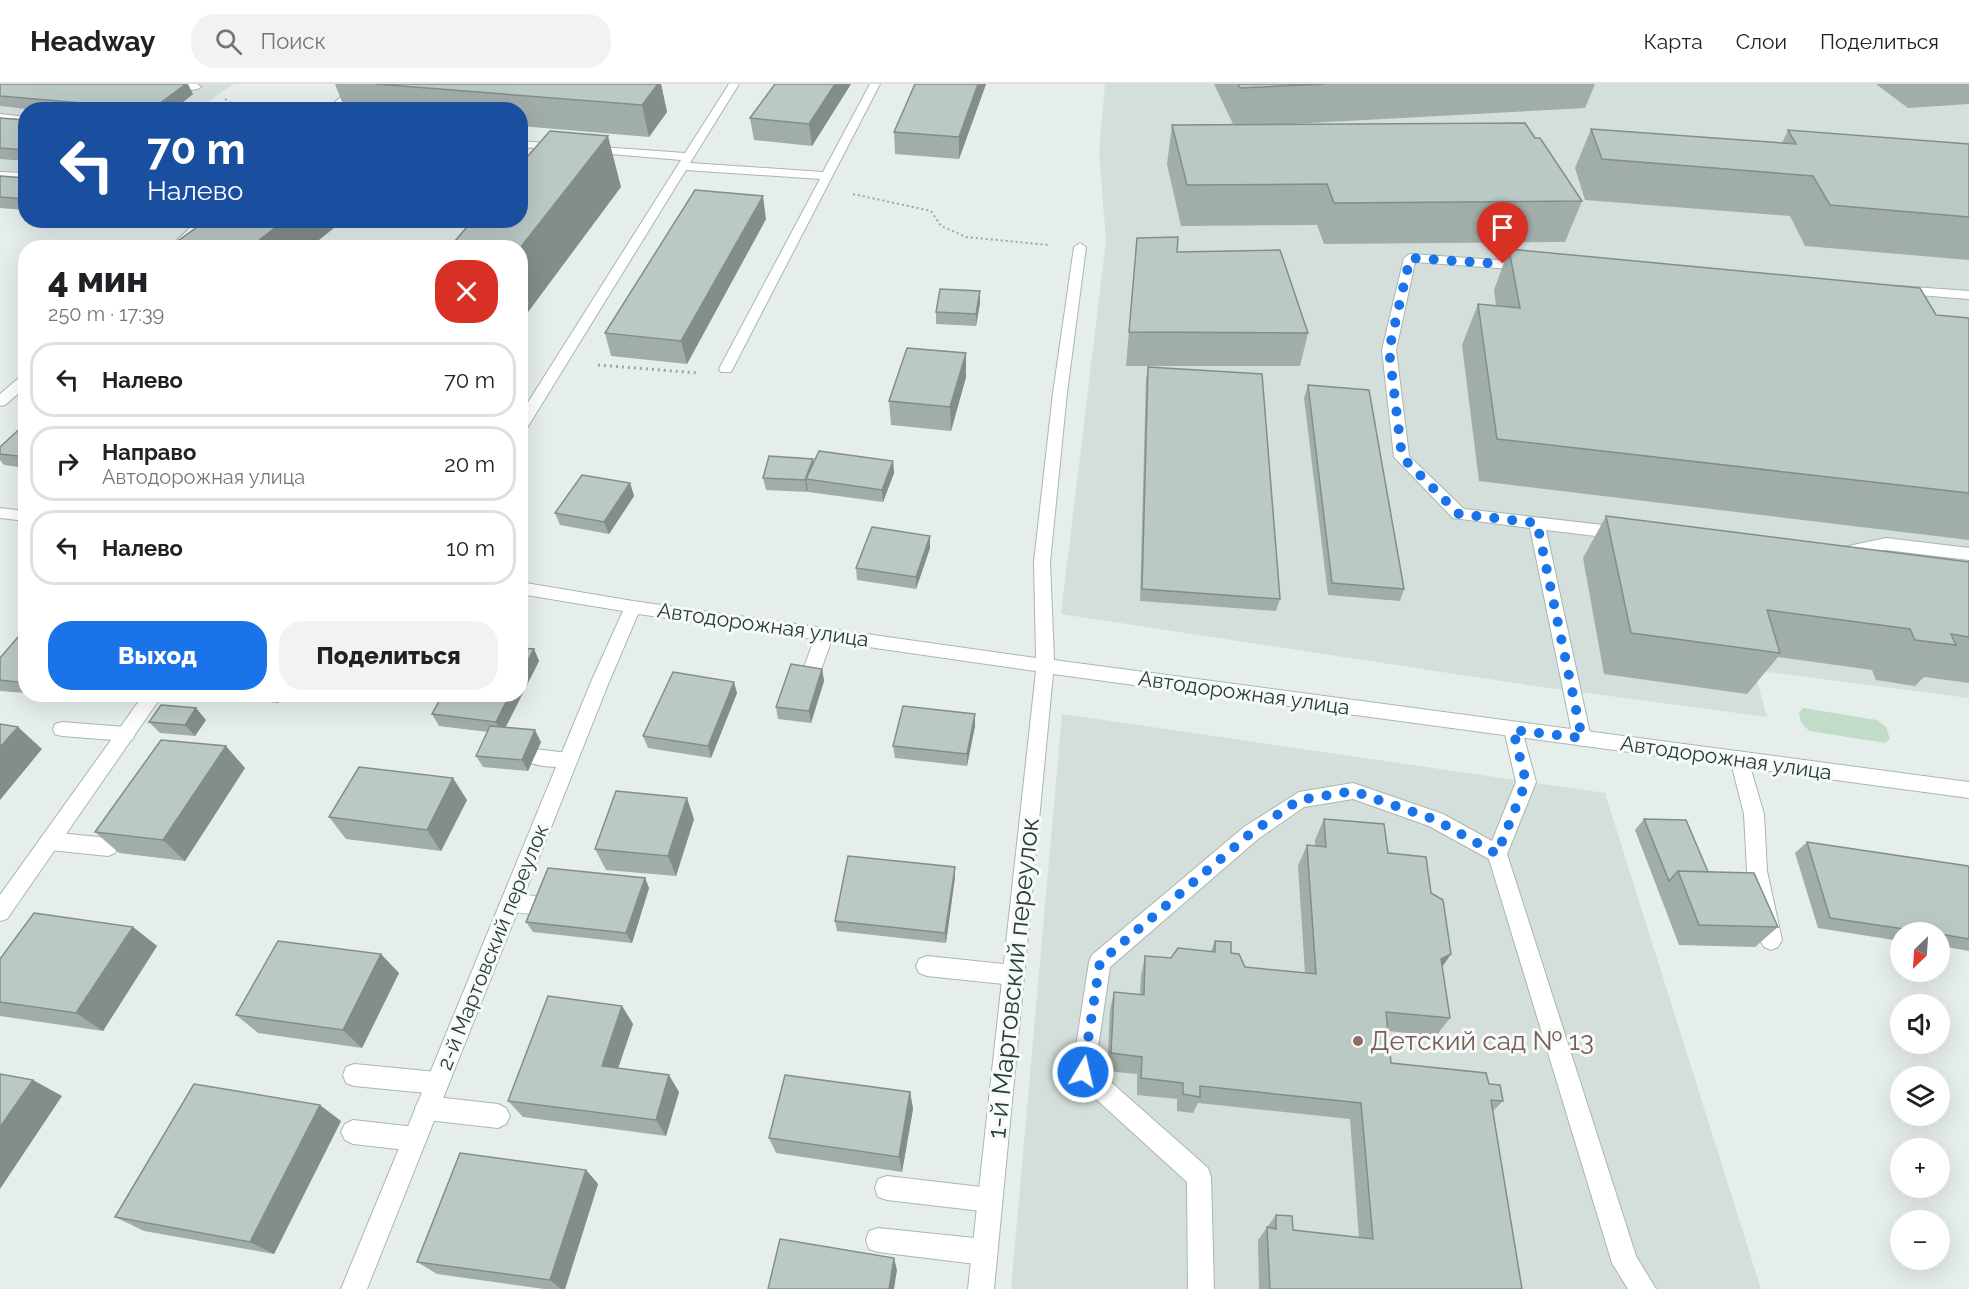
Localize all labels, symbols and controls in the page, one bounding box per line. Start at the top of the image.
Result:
search box [191,14,611,68]
text: Headway [30,25,155,58]
icon: search [212,25,245,58]
text: Поиск [260,28,326,54]
text: Карта [1644,29,1703,54]
text: Слои [1736,29,1787,54]
text: Поделиться [1820,29,1939,54]
text: 70 m [147,125,246,174]
icon: left [48,126,126,204]
text: Налево [147,175,243,206]
pin [1477,202,1528,264]
icon: arrive [1486,211,1519,244]
text: 4 мин [48,258,148,300]
button: close [435,260,498,323]
text: 250 m · 17:39 [48,302,164,326]
icon: left [51,363,84,396]
text: Налево [102,367,183,393]
text: 70 m [444,367,495,393]
text: Направо [102,439,196,465]
icon: right [51,447,84,480]
text: 20 m [444,451,495,477]
text: Автодорожная улица [102,465,305,489]
icon: left [51,531,84,564]
text: Налево [102,535,183,561]
text: 10 m [446,535,495,561]
street label: Автодорожная улица [656,597,870,652]
button: Выход [48,621,267,690]
button: Поделиться [279,621,498,690]
street label: Автодорожная улица [1137,665,1351,720]
street label: Автодорожная улица [1619,730,1833,785]
street label: 1-й Мартовский переулок [981,816,1045,1140]
street label: 2-й Мартовский переулок [432,820,553,1073]
north arrow [1890,922,1950,982]
map controls [1890,922,1950,1270]
button: sound [1890,994,1950,1054]
place label: Детский сад № 13 [1370,1026,1594,1056]
marker: Детский сад № 13 [1351,1034,1365,1048]
position arrow [1051,1040,1115,1104]
button: layers [1890,1066,1950,1126]
button: + [1890,1138,1950,1198]
button: − [1890,1210,1950,1270]

